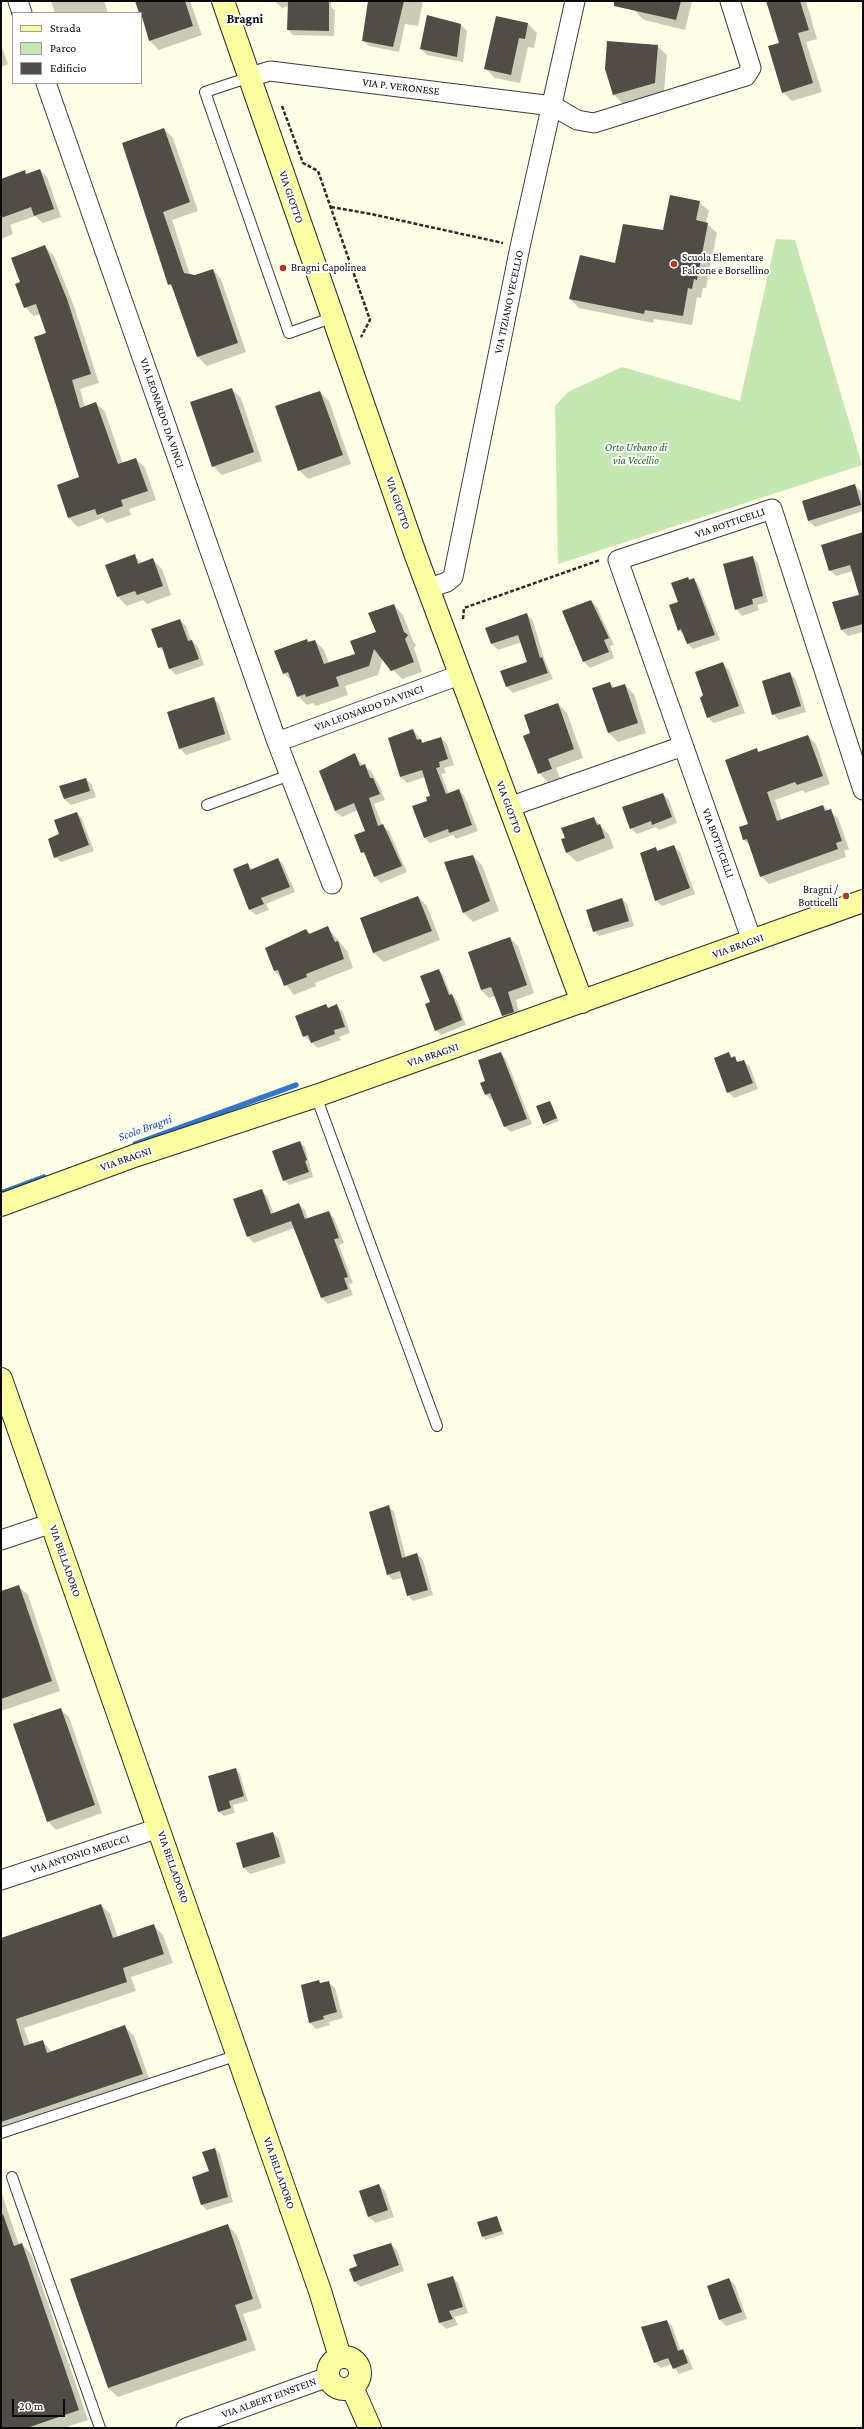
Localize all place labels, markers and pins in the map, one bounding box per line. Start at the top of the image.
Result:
place label: Scuola Elementare Falcone e Borsellino [682,251,769,277]
marker: Scuola Elementare Falcone e Borsellino [669,259,679,269]
place label: Bragni Capolinea [291,261,366,275]
marker: Bragni Capolinea [278,263,288,273]
place label: Bragni / Botticelli [798,883,838,909]
marker: Bragni / Botticelli [841,891,851,901]

